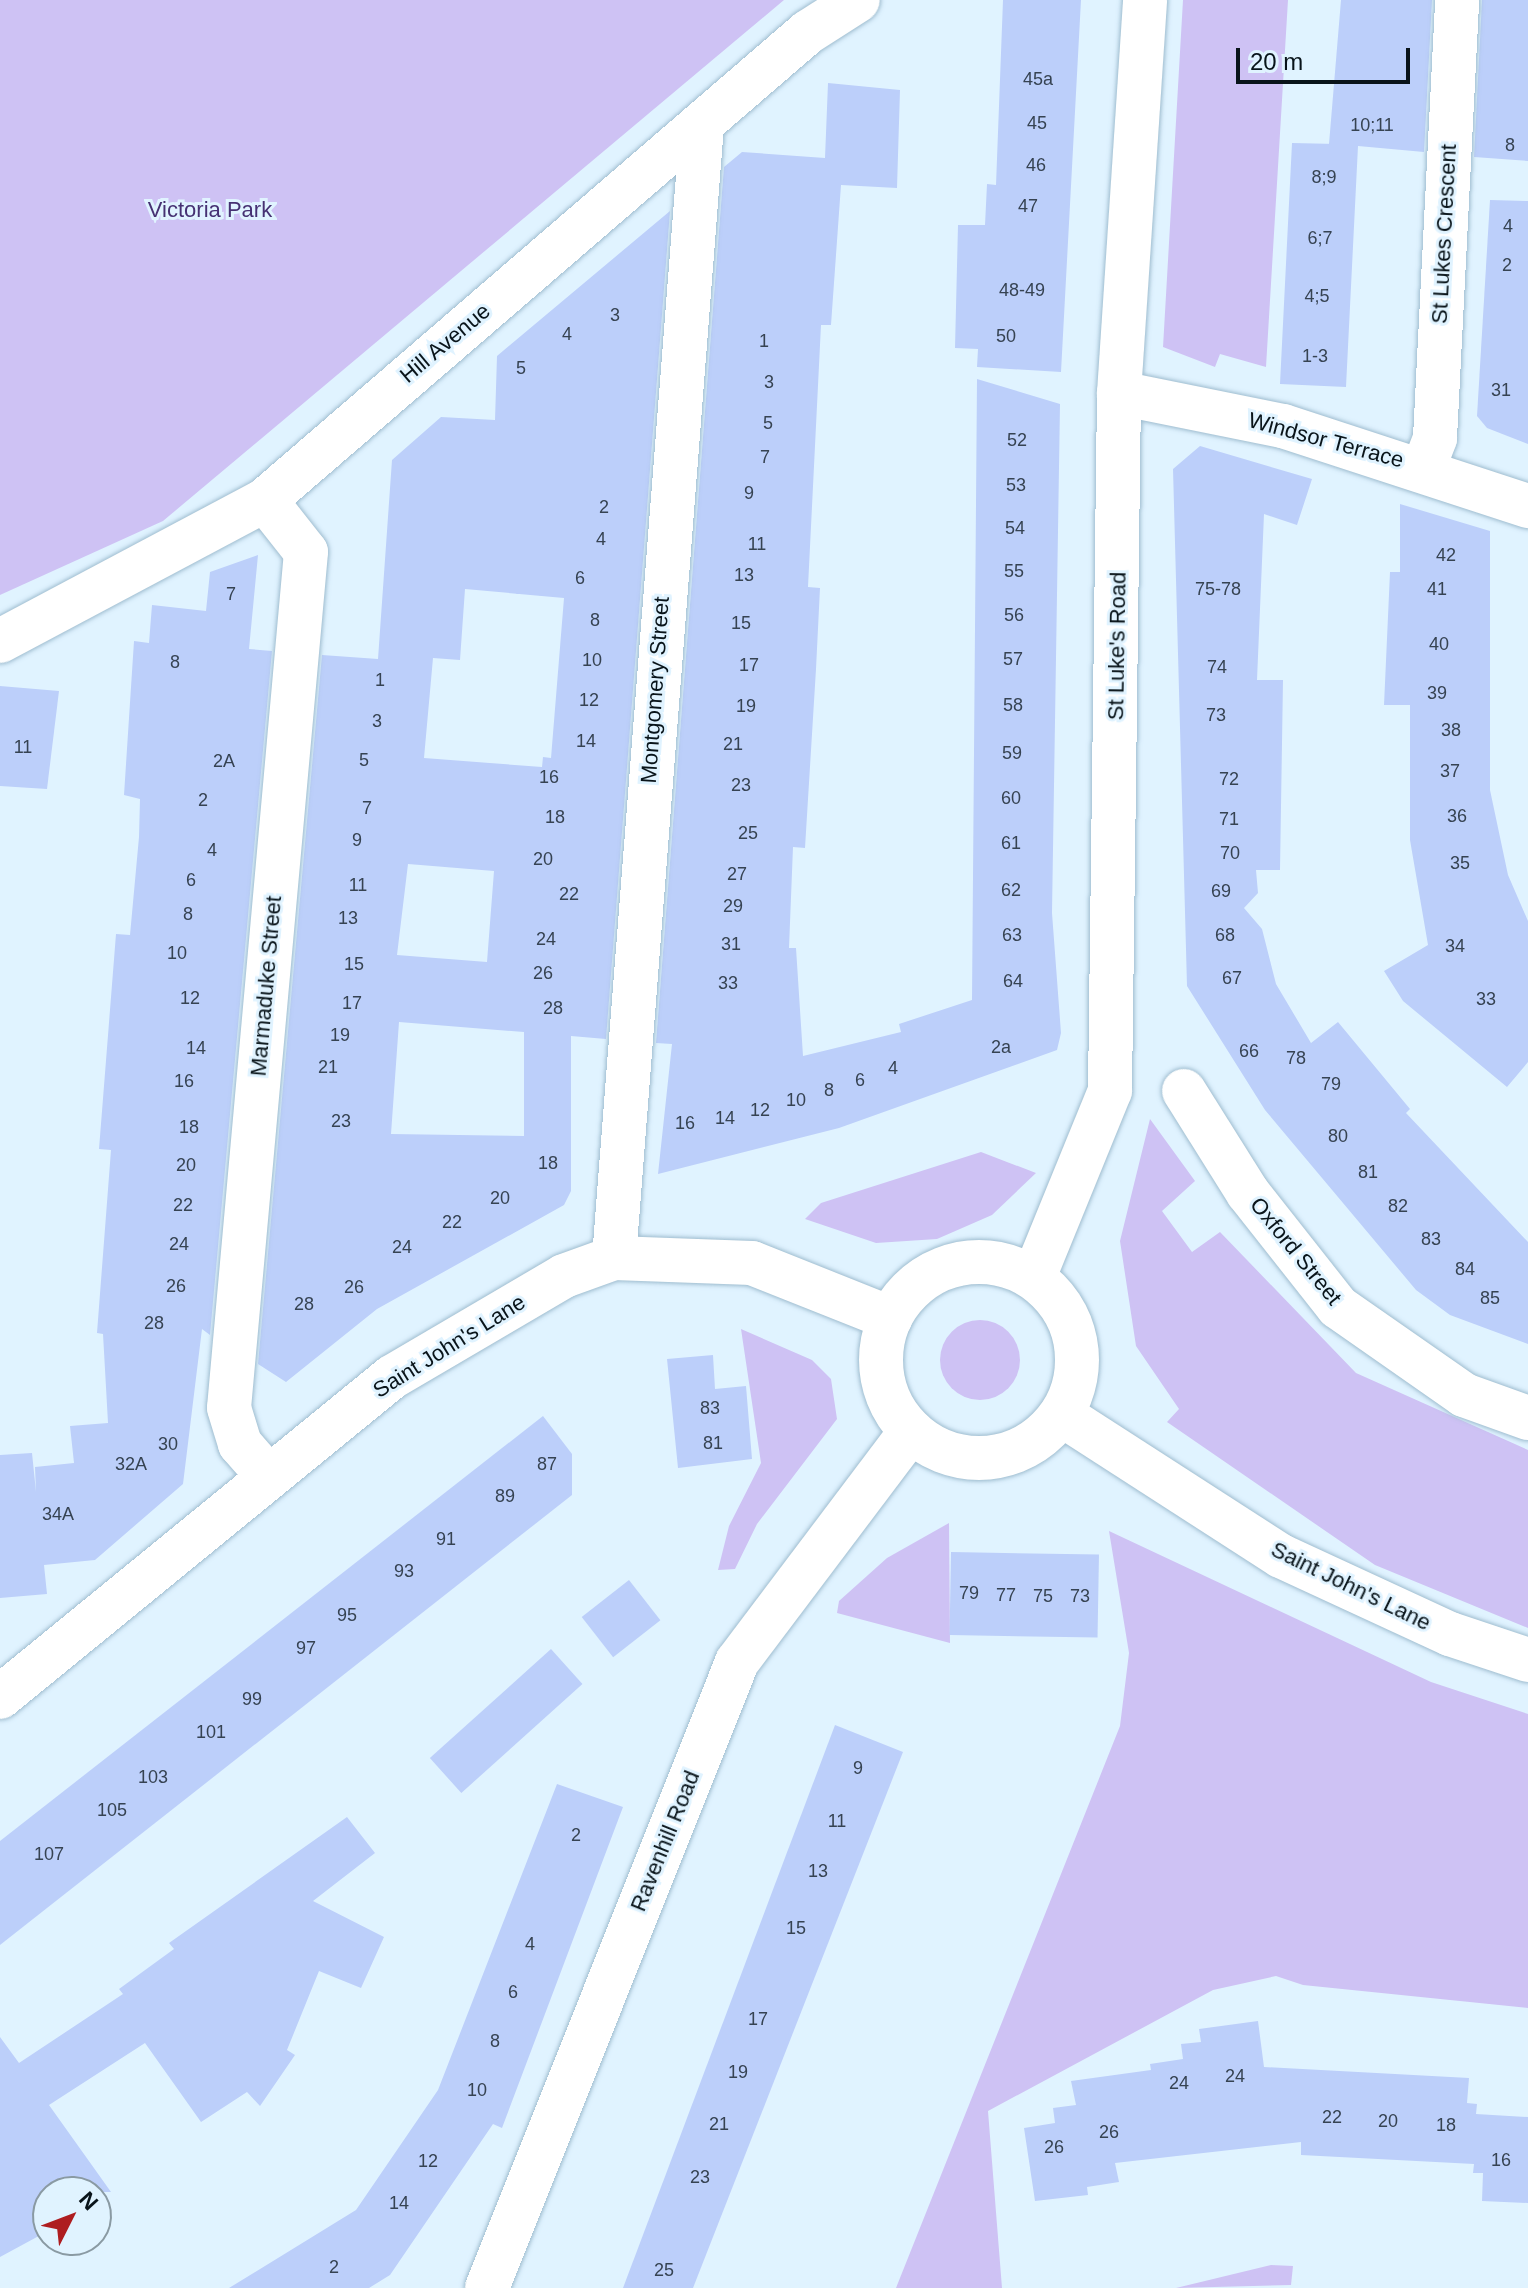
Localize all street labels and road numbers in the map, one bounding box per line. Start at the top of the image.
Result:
street label: St Lukes Crescent [1426,144,1462,324]
street label: Hill Avenue [394,297,496,389]
street label: Windsor Terrace [1245,407,1407,473]
street label: St Luke's Road [1103,572,1131,720]
street label: Montgomery Street [635,596,675,784]
street label: Marmaduke Street [245,895,287,1077]
street label: Oxford Street [1245,1192,1347,1310]
street label: Saint John's Lane [368,1289,530,1403]
street label: Saint John's Lane [1267,1536,1435,1636]
street label: Ravenhill Road [625,1767,705,1915]

